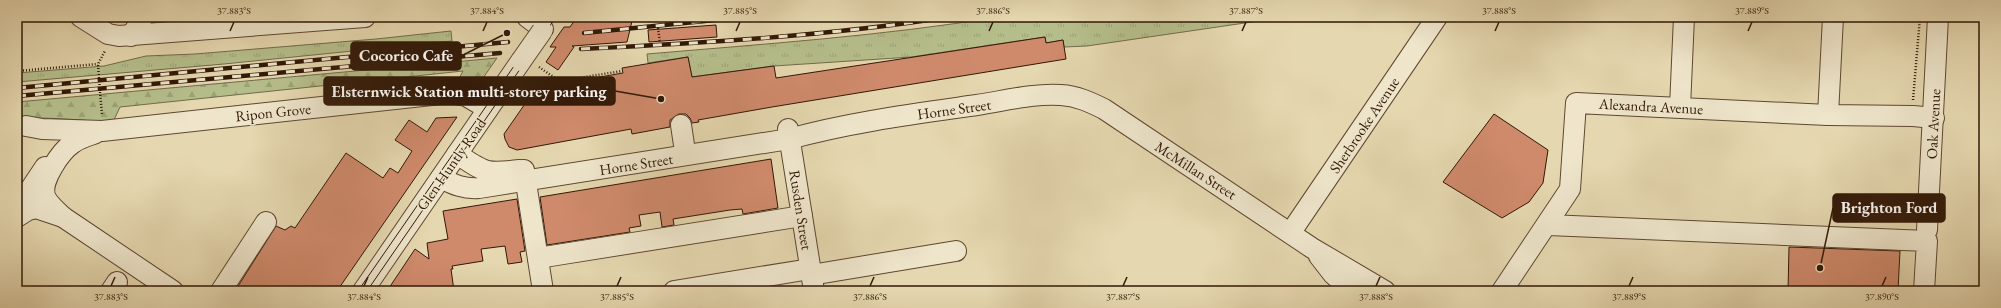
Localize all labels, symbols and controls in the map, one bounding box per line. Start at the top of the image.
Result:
text: 37.883°S [217,4,251,17]
text: 37.884°S [470,4,504,17]
text: 37.885°S [723,4,757,17]
text: 37.886°S [976,4,1010,17]
text: 37.887°S [1229,4,1263,17]
text: 37.888°S [1482,4,1516,17]
text: 37.889°S [1735,4,1769,17]
callout: Cocorico Cafe [351,42,461,70]
text: Cocorico Cafe [359,45,453,66]
street label: Sherbrooke Avenue [1325,73,1403,177]
callout: Elsternwick Station multi-storey parking [324,77,615,105]
text: Elsternwick Station multi-storey parking [332,81,607,102]
street label: Oak Avenue [1922,88,1944,160]
street label: Horne Street [916,94,992,124]
street label: Alexandra Avenue [1597,94,1704,118]
street label: Ripon Grove [234,99,312,125]
street label: Glen Huntly Road [412,114,490,214]
street label: McMillan Street [1152,137,1241,204]
street label: Horne Street [598,149,674,179]
street label: Rusden Street [785,169,817,252]
callout: Brighton Ford [1833,194,1945,222]
text: Brighton Ford [1841,197,1937,218]
text: 37.883°S [94,290,128,303]
text: 37.884°S [347,290,381,303]
text: 37.885°S [600,290,634,303]
text: 37.886°S [853,290,887,303]
text: 37.887°S [1106,290,1140,303]
text: 37.888°S [1359,290,1393,303]
text: 37.889°S [1612,290,1646,303]
text: 37.890°S [1865,290,1899,303]

